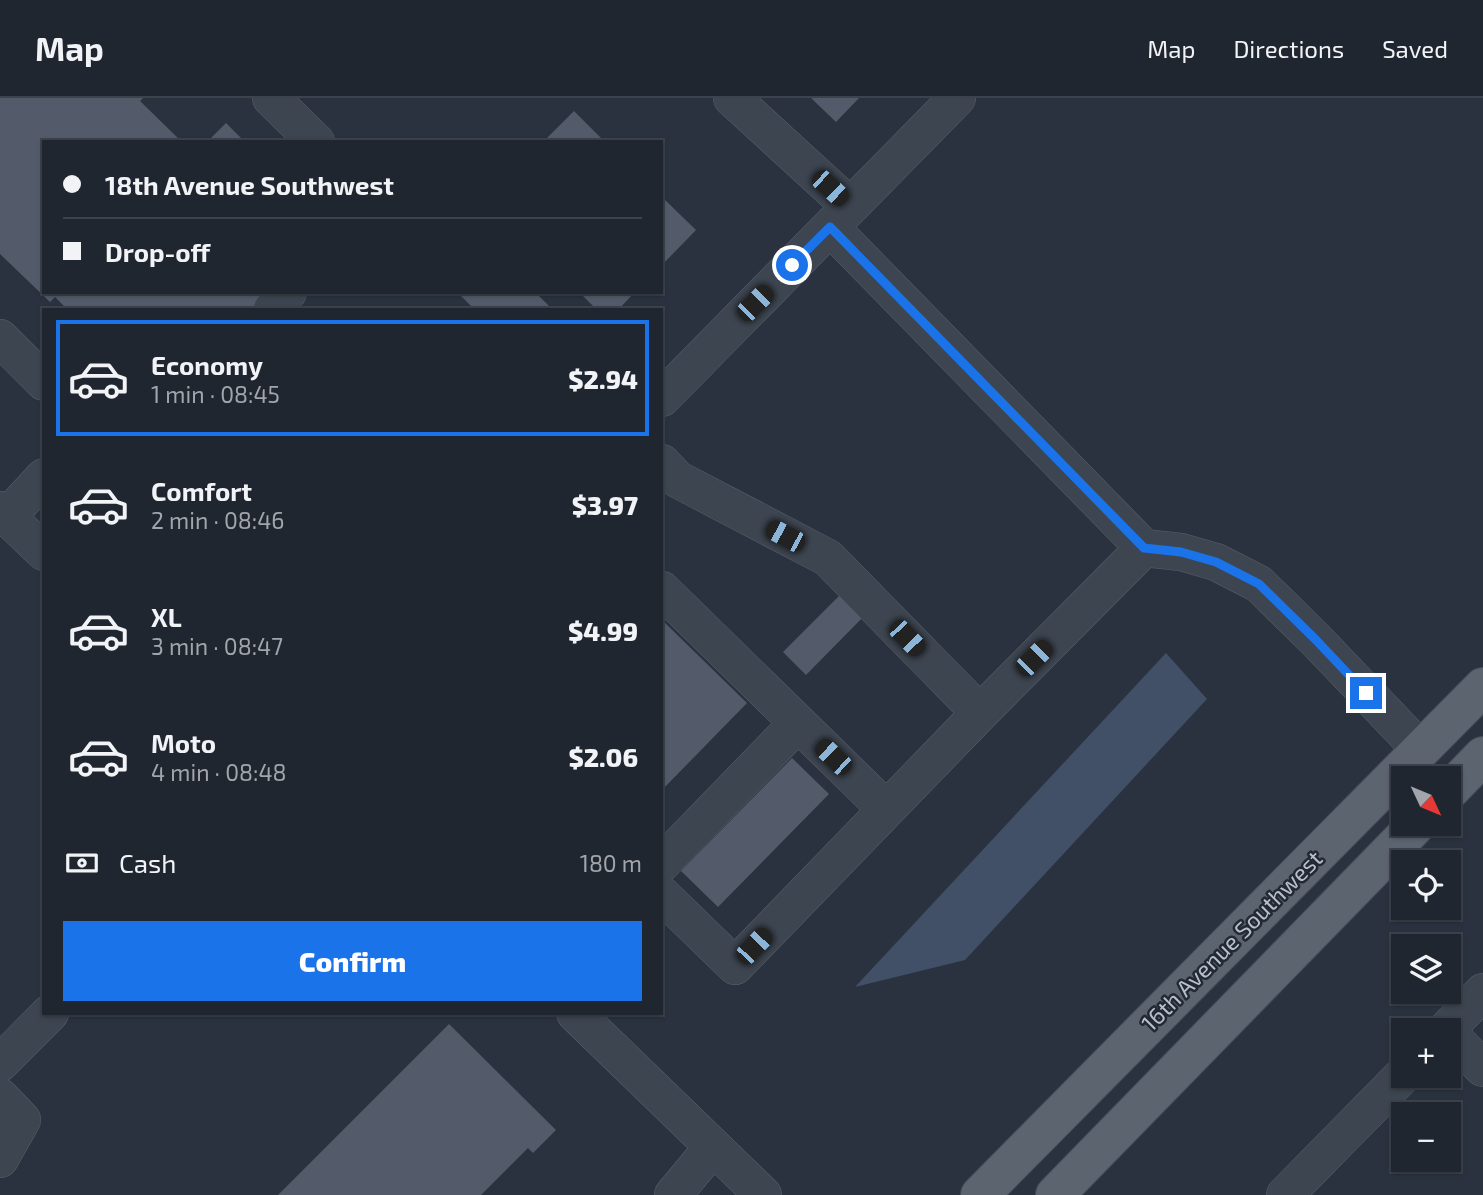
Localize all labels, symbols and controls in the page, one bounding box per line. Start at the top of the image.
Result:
text: Map [35,28,104,68]
text: Map [1147,34,1195,63]
text: Directions [1233,34,1344,63]
text: Saved [1382,34,1448,63]
car [808,166,853,210]
text: 18th Avenue Southwest [105,169,394,200]
text: Drop-off [105,236,210,267]
route start [776,249,808,281]
car [733,281,778,325]
icon: car [67,347,130,410]
text: Economy [151,349,263,380]
text: $2.94 [568,363,638,394]
text: 1 min · 08:45 [151,380,280,408]
icon: car [67,473,130,536]
text: Comfort [151,475,252,506]
text: $3.97 [572,489,638,520]
text: 2 min · 08:46 [151,506,285,534]
car [762,517,809,555]
icon: car [67,599,130,662]
text: XL [151,601,182,632]
text: $4.99 [568,615,638,646]
car [885,616,930,660]
text: 3 min · 08:47 [151,632,283,660]
car [1012,636,1057,680]
route end [1350,677,1382,709]
icon: car [67,725,130,788]
text: Moto [151,727,216,758]
car [811,735,856,779]
text: $2.06 [568,741,638,772]
text: 4 min · 08:48 [151,758,287,786]
north arrow [1391,766,1461,836]
map controls [1391,766,1461,1172]
icon: cash [63,844,101,882]
street label: 16th Avenue Southwest [1135,844,1328,1036]
text: Cash [119,847,176,878]
text: 180 m [580,849,642,877]
button: locate [1391,850,1461,920]
button: Confirm [63,921,642,1001]
car [732,924,777,968]
button: layers [1391,934,1461,1004]
button: + [1391,1018,1461,1088]
button: − [1391,1102,1461,1172]

